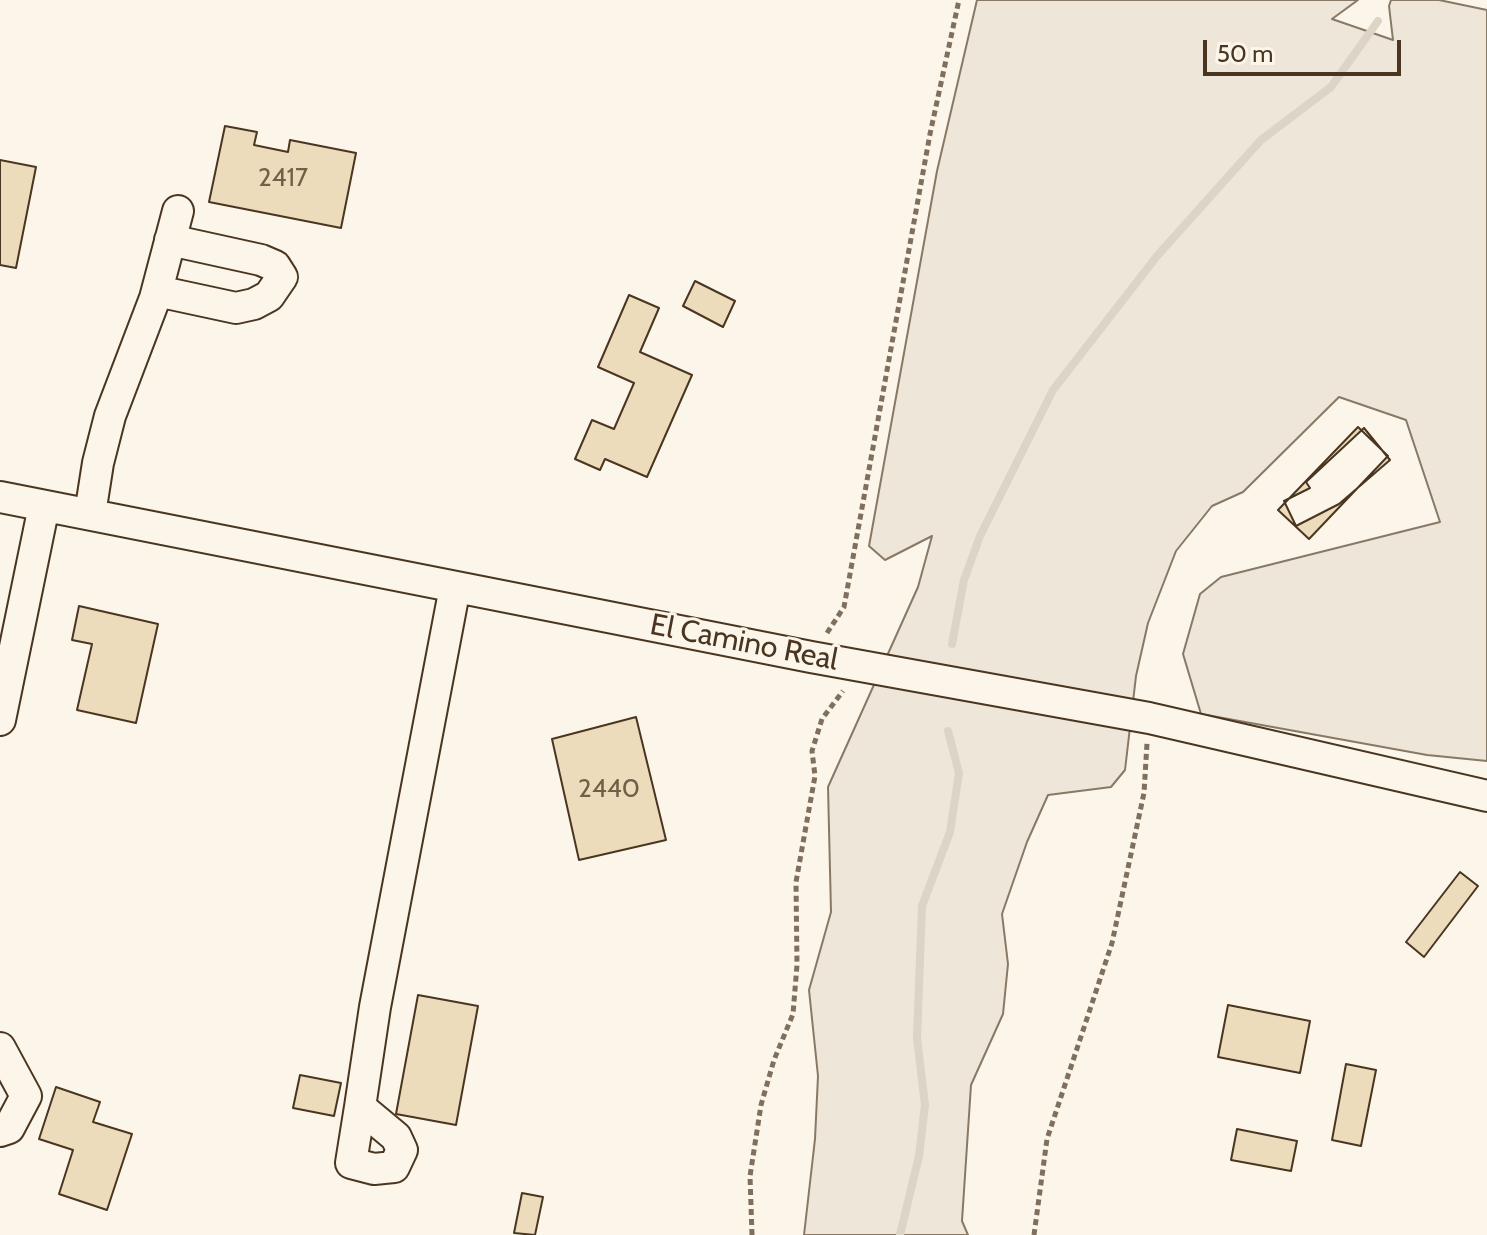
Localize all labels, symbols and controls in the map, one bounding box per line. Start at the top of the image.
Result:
scale bar [1207,24,1405,74]
text: 50 m [1217,39,1273,68]
house number: 2417 [258,162,308,194]
street label: El Camino Real [647,607,841,679]
house number: 2440 [578,773,640,805]

